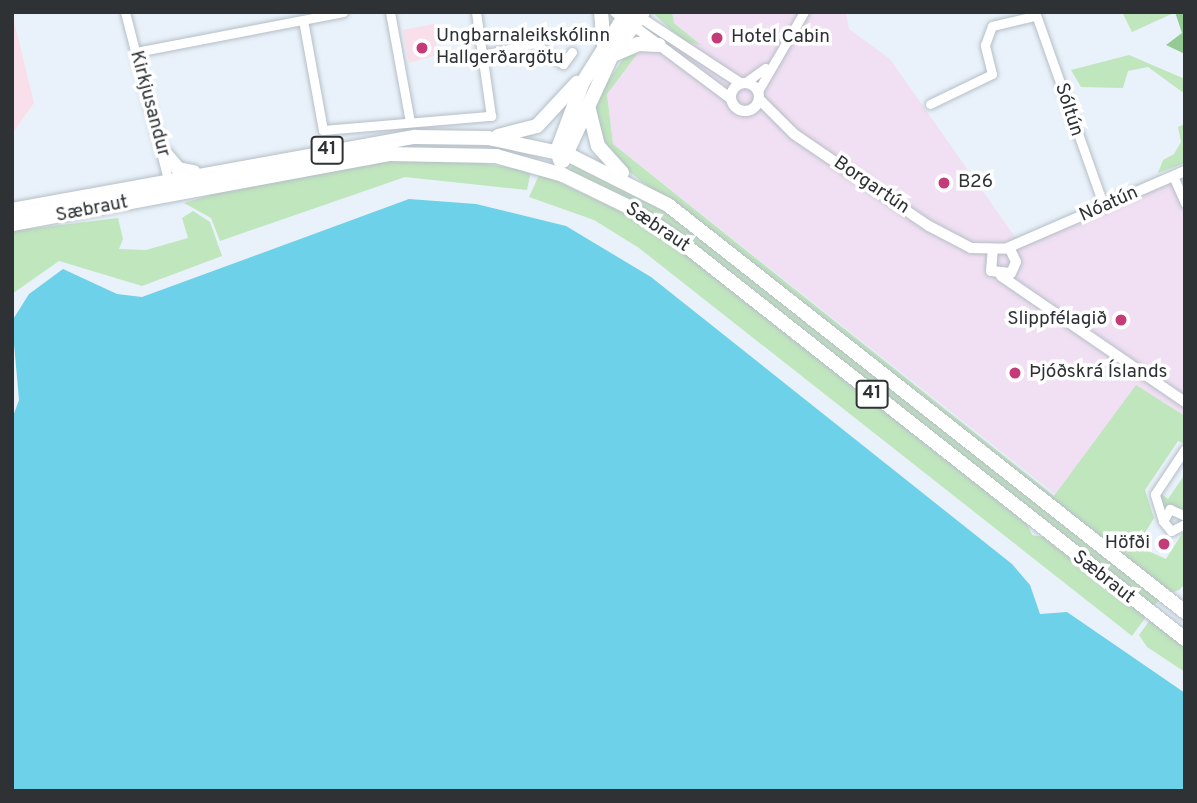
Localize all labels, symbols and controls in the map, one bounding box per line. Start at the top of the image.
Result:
place label: Ungbarnaleikskólinn Hallgerðargötu [436,26,610,70]
place label: Hotel Cabin [731,27,830,49]
marker: Hotel Cabin [709,30,725,46]
marker: Ungbarnaleikskólinn Hallgerðargötu [414,40,430,56]
street label: Kirkjusandur [124,48,174,160]
street label: Sóltún [1049,80,1087,140]
road number: 41 [310,135,344,164]
street label: Borgartún [829,152,913,220]
place label: B26 [958,172,993,194]
marker: B26 [936,175,952,191]
street label: Nóatún [1076,182,1142,228]
street label: Sæbraut [54,192,130,228]
street label: Sæbraut [620,198,694,258]
place label: Slippfélagið [1007,309,1107,331]
marker: Slippfélagið [1113,312,1129,328]
place label: Þjóðskrá Íslands [1029,362,1168,384]
marker: Þjóðskrá Íslands [1007,365,1023,381]
road number: 41 [854,380,890,408]
place label: Höfði [1105,533,1150,555]
marker: Höfði [1156,536,1172,552]
street label: Sæbraut [1067,547,1139,609]

